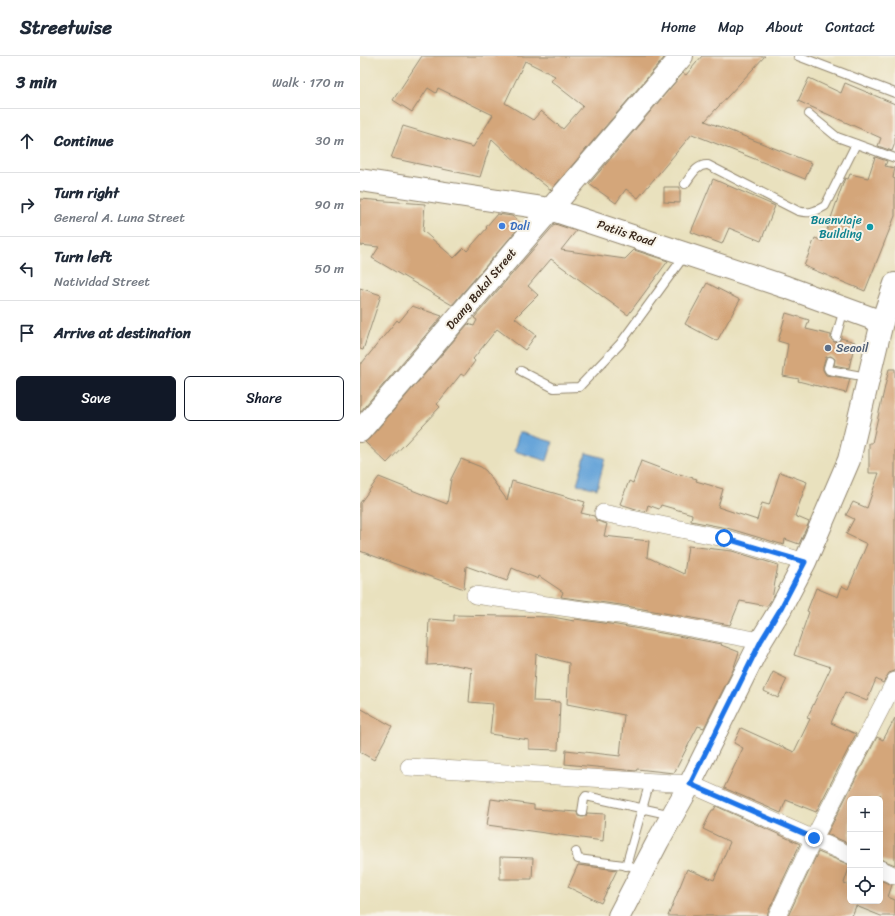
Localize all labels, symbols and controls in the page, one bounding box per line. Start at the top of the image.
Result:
text: Streetwise [20,11,112,44]
text: Home [661,15,696,40]
text: Map [718,15,744,40]
text: About [766,15,803,40]
text: Contact [825,15,875,40]
text: 3 min [16,67,57,97]
text: Walk · 170 m [272,71,344,94]
text: Continue [54,128,114,154]
text: 30 m [315,129,344,152]
icon: ahead [16,130,38,152]
text: Turn right [54,180,119,206]
text: 90 m [314,193,344,216]
icon: right [16,194,38,216]
text: General A. Luna Street [54,206,185,229]
place label: Buenviaje Building [811,209,862,245]
street label: Patiis Road [594,213,658,253]
place label: Dali [510,215,531,237]
marker: Dali [497,221,507,231]
marker: Buenviaje Building [865,222,875,232]
street label: Daang Bakal Street [440,243,522,335]
text: Turn left [54,244,112,270]
text: 50 m [314,257,344,280]
icon: left [16,258,38,280]
text: Natividad Street [54,270,150,293]
text: Arrive at destination [54,320,191,346]
icon: arrive [16,322,38,344]
place label: Seaoil [836,337,869,359]
marker: Seaoil [823,343,833,353]
button: Save [16,376,176,421]
button: Share [184,376,344,421]
route start [715,529,733,547]
map controls [847,796,883,904]
button: + [847,796,883,832]
route end [805,829,823,847]
button: − [847,832,883,868]
button: locate [847,868,883,904]

